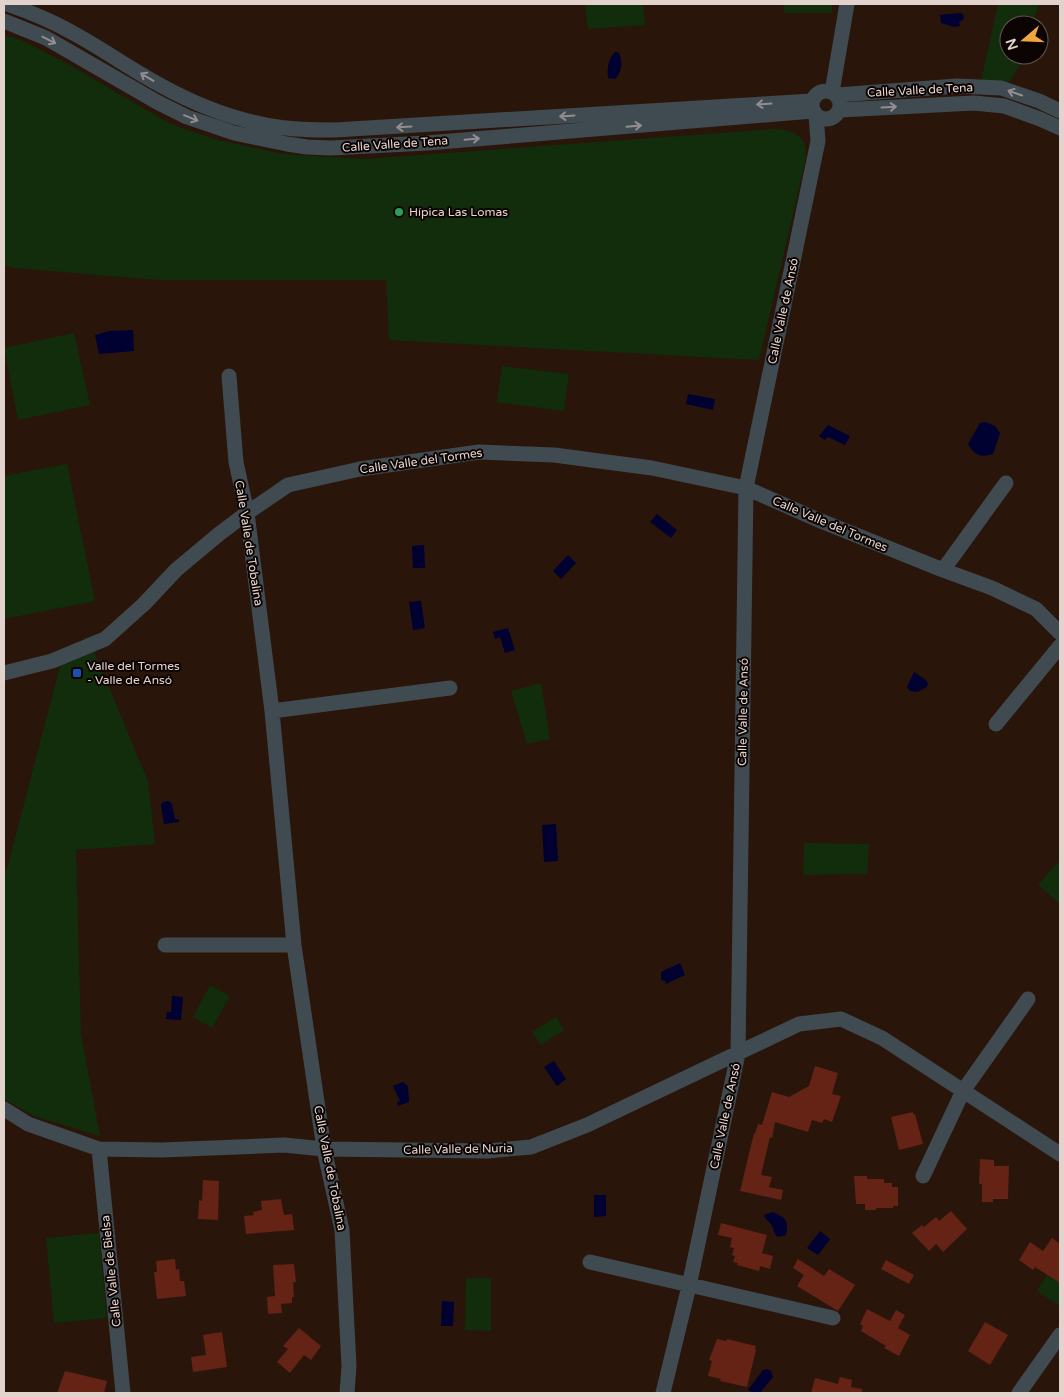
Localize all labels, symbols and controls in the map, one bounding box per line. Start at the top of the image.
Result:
north arrow [999,15,1049,65]
one-way arrow [41,36,56,45]
text: N [1002,36,1022,52]
one-way arrow [140,72,154,82]
street label: Calle Valle de Tena [867,80,973,100]
one-way arrow [1008,88,1023,97]
one-way arrow [756,99,772,108]
one-way arrow [880,103,896,112]
one-way arrow [559,112,575,121]
one-way arrow [183,114,198,123]
one-way arrow [625,121,641,131]
one-way arrow [397,122,413,132]
street label: Calle Valle de Tena [342,133,448,155]
one-way arrow [463,134,479,144]
place label: Hípica Las Lomas [409,205,508,219]
marker: Hípica Las Lomas [393,206,405,218]
street label: Calle Valle de Ansó [765,257,801,365]
street label: Calle Valle del Tormes [359,445,483,477]
street label: Calle Valle de Tobalina [232,479,266,607]
street label: Calle Valle del Tormes [770,493,890,555]
street label: Calle Valle de Ansó [735,658,751,766]
place label: Valle del Tormes - Valle de Ansó [87,659,180,687]
marker: Valle del Tormes - Valle de Ansó [71,667,83,679]
street label: Calle Valle de Ansó [707,1062,743,1170]
street label: Calle Valle de Tobalina [311,1104,349,1232]
street label: Calle Valle de Nuria [403,1141,513,1157]
street label: Calle Valle de Bielsa [98,1214,124,1328]

